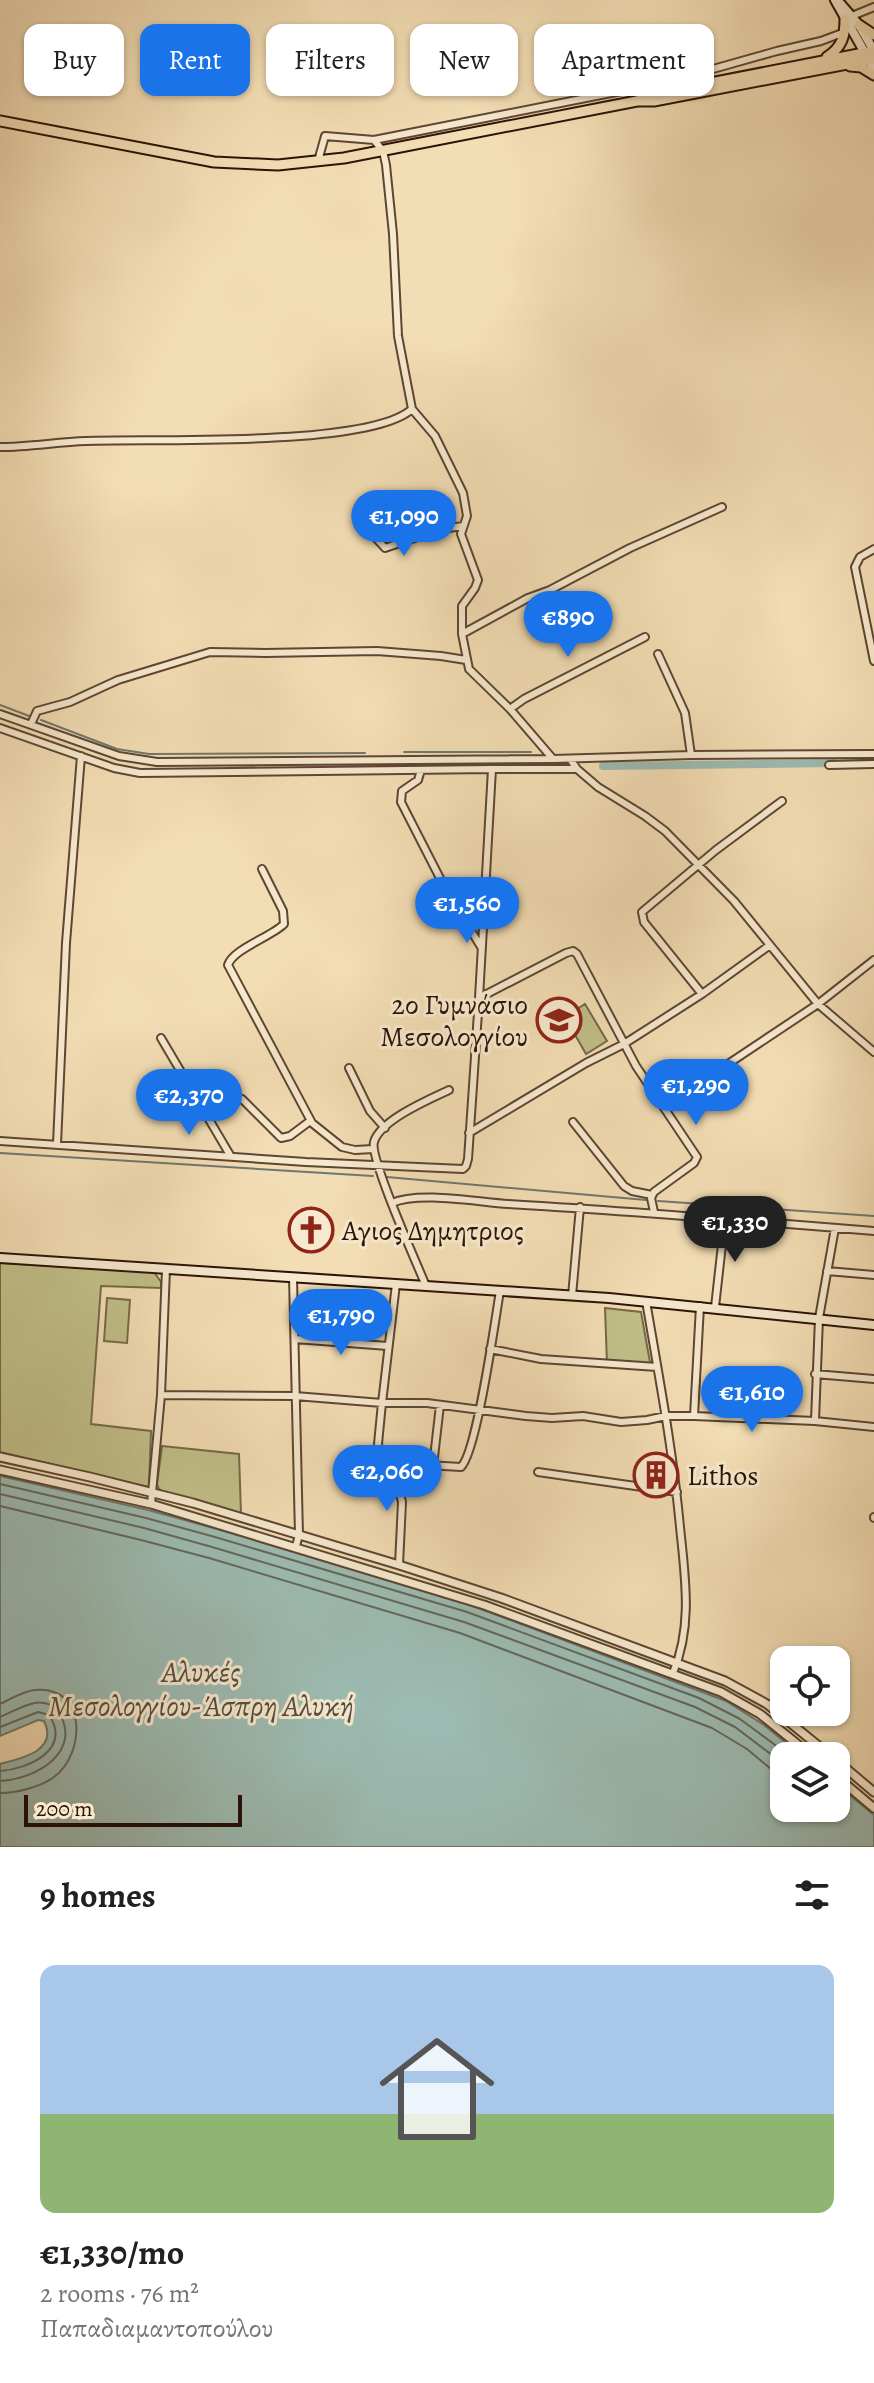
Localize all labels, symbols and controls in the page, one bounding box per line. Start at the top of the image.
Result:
chip: Buy [24,24,124,96]
chip: Rent [140,24,250,96]
chip: Filters [266,24,394,96]
chip: New [410,24,518,96]
chip: Apartment [534,24,714,96]
pin: €1,090 [339,490,469,558]
text: €1,090 [369,498,439,533]
pin: €890 [521,591,615,659]
text: €890 [542,599,594,634]
pin: €1,560 [402,877,532,945]
text: €1,560 [433,885,501,920]
place label: 2ο Γυμνάσιο Μεσολογγίου [380,986,528,1056]
school or university icon: 2ο Γυμνάσιο Μεσολογγίου [535,996,583,1044]
pin: €1,290 [631,1059,761,1127]
text: €1,290 [662,1067,730,1102]
pin: €2,370 [124,1069,254,1137]
text: €2,370 [154,1077,224,1112]
pin: €1,330 [670,1196,800,1264]
text: €1,330 [702,1204,768,1239]
church icon: Αγιος Δημητριος [287,1206,335,1254]
place label: Αγιος Δημητριος [341,1212,524,1250]
pin: €1,790 [276,1289,406,1357]
text: €1,790 [307,1297,375,1332]
pin: €1,610 [687,1366,817,1434]
text: €1,610 [719,1374,785,1409]
pin: €2,060 [322,1445,452,1513]
building icon: Lithos [632,1451,680,1499]
text: €2,060 [351,1453,423,1488]
place label: Lithos [687,1457,758,1495]
map controls [770,1646,850,1822]
button: locate [770,1646,850,1726]
water label: Αλυκές Μεσολογγίου-Άσπρη Αλυκή [48,1652,354,1726]
button: layers [770,1742,850,1822]
scale bar [24,1791,242,1827]
text: 200 m [36,1794,93,1824]
text: 9 homes [40,1872,156,1919]
icon: filters [790,1873,834,1917]
icon: home [365,2017,509,2161]
text: €1,330/mo [40,2229,184,2276]
text: 2 rooms · 76 m² [40,2276,199,2311]
text: Παπαδιαμαντοπούλου [40,2311,273,2346]

